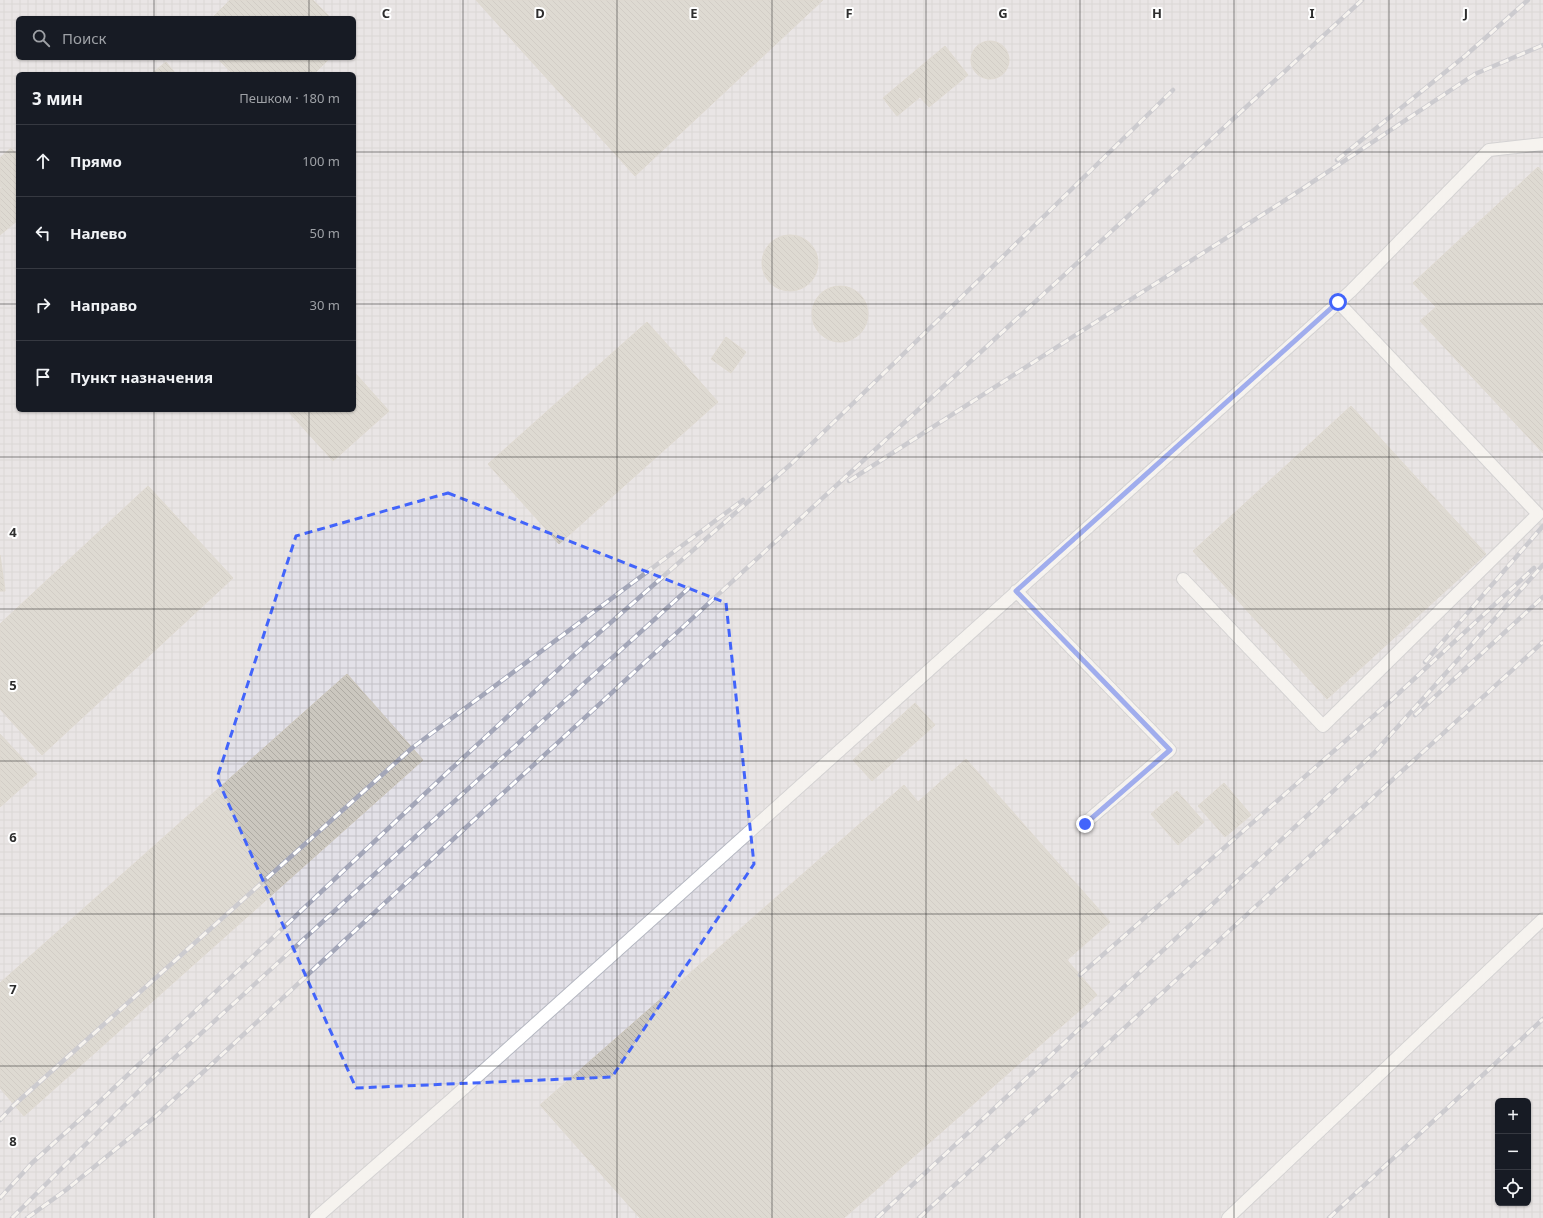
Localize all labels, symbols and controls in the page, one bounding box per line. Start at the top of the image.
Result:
text: C [382,4,390,22]
text: D [535,4,545,22]
text: E [690,4,698,22]
text: F [845,4,853,22]
text: G [998,4,1008,22]
text: H [1152,4,1162,22]
text: I [1309,4,1315,22]
text: J [1463,4,1468,22]
search box [16,16,356,60]
icon: search [30,27,52,49]
text: Поиск [62,28,107,48]
text: 3 мин [32,87,83,110]
text: Пешком · 180 m [239,89,340,107]
icon: ahead [32,150,54,172]
text: Прямо [70,151,122,171]
text: 100 m [302,152,340,170]
icon: left [32,222,54,244]
text: Налево [70,223,127,243]
text: 50 m [310,224,340,242]
route start [1329,293,1347,311]
icon: right [32,294,54,316]
text: Направо [70,295,137,315]
text: 30 m [310,296,340,314]
icon: arrive [32,366,54,388]
text: Пункт назначения [70,367,213,387]
text: 4 [9,523,17,541]
text: 5 [9,676,17,694]
route end [1076,815,1094,833]
text: 6 [9,828,17,846]
text: 7 [9,980,17,998]
map controls [1495,1098,1531,1206]
button: + [1495,1098,1531,1134]
text: 8 [9,1132,17,1150]
button: − [1495,1134,1531,1170]
button: locate [1495,1170,1531,1206]

